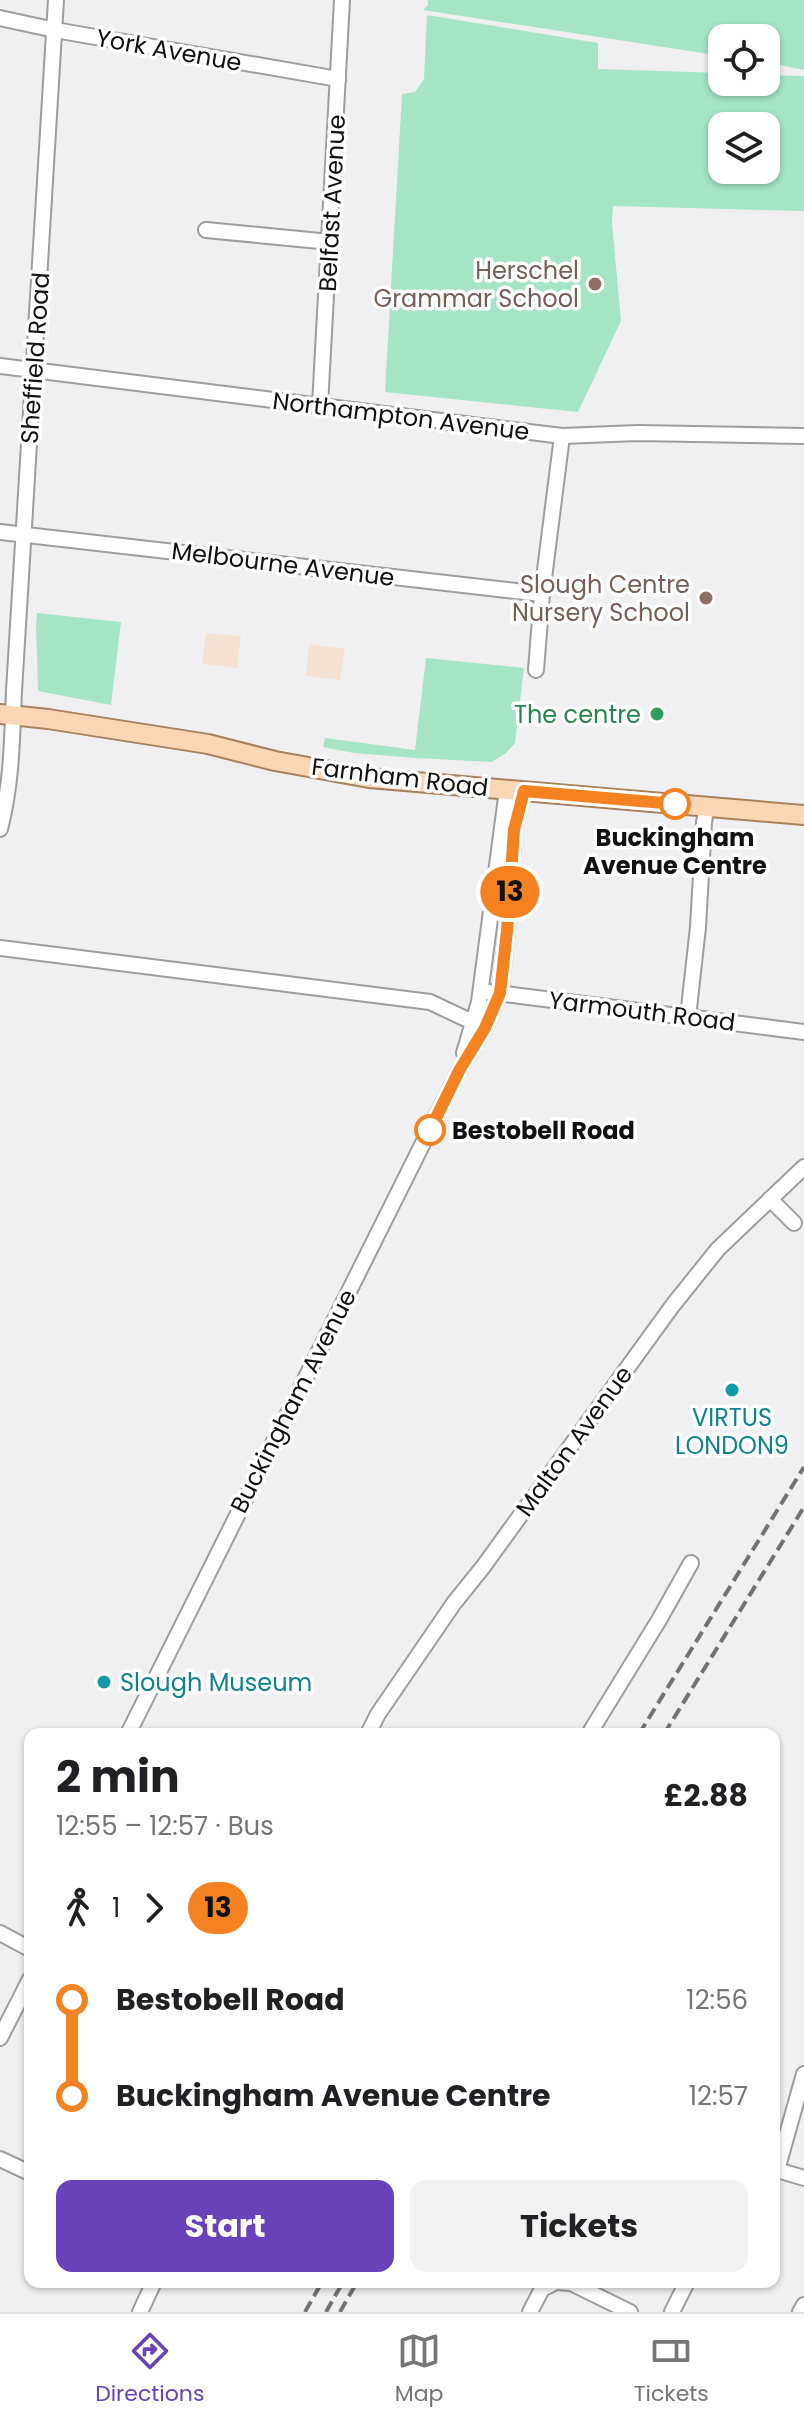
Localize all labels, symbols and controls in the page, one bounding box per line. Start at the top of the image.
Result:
street label: York Avenue [94,21,244,79]
map controls [708,24,780,184]
button: locate [708,24,780,96]
button: layers [708,112,780,184]
street label: Belfast Avenue [311,114,353,292]
place label: Herschel Grammar School [373,254,579,315]
street label: Sheffield Road [13,271,57,445]
marker: Herschel Grammar School [586,275,604,293]
street label: Northampton Avenue [271,384,531,448]
street label: Melbourne Avenue [170,534,396,594]
place label: Slough Centre Nursery School [512,568,690,629]
marker: Slough Centre Nursery School [697,589,715,607]
place label: The centre [514,698,641,731]
marker: The centre [648,705,666,723]
street label: Farnham Road [310,750,490,804]
marker: Buckingham Avenue Centre [660,789,690,819]
place label: Buckingham Avenue Centre [583,821,767,882]
line badge: 13 [474,866,546,918]
text: 13 [496,872,524,911]
street label: Yarmouth Road [547,983,737,1039]
place label: Bestobell Road [452,1114,635,1147]
marker: Bestobell Road [415,1115,445,1145]
street label: Buckingham Avenue [222,1283,364,1519]
street label: Malton Avenue [508,1359,640,1523]
marker: VIRTUS LONDON9 [723,1381,741,1399]
place label: VIRTUS LONDON9 [675,1401,789,1462]
place label: Slough Museum [120,1666,312,1699]
marker: Slough Museum [95,1673,113,1691]
text: 2 min [56,1746,180,1807]
text: £2.88 [664,1774,748,1817]
text: 12:55 – 12:57 · Bus [56,1808,274,1844]
icon: walk [56,1886,100,1930]
icon: forward [132,1886,176,1930]
text: 13 [204,1888,232,1927]
text: 1 [112,1890,120,1926]
text: Bestobell Road [116,1978,345,2021]
text: 12:56 [686,1982,748,2018]
text: Buckingham Avenue Centre [116,2074,551,2117]
text: 12:57 [689,2078,748,2114]
button: Start [56,2180,394,2272]
button: Tickets [410,2180,748,2272]
tab: Directions [95,2329,204,2410]
tab: Map [395,2329,443,2410]
tab: Tickets [634,2329,709,2410]

